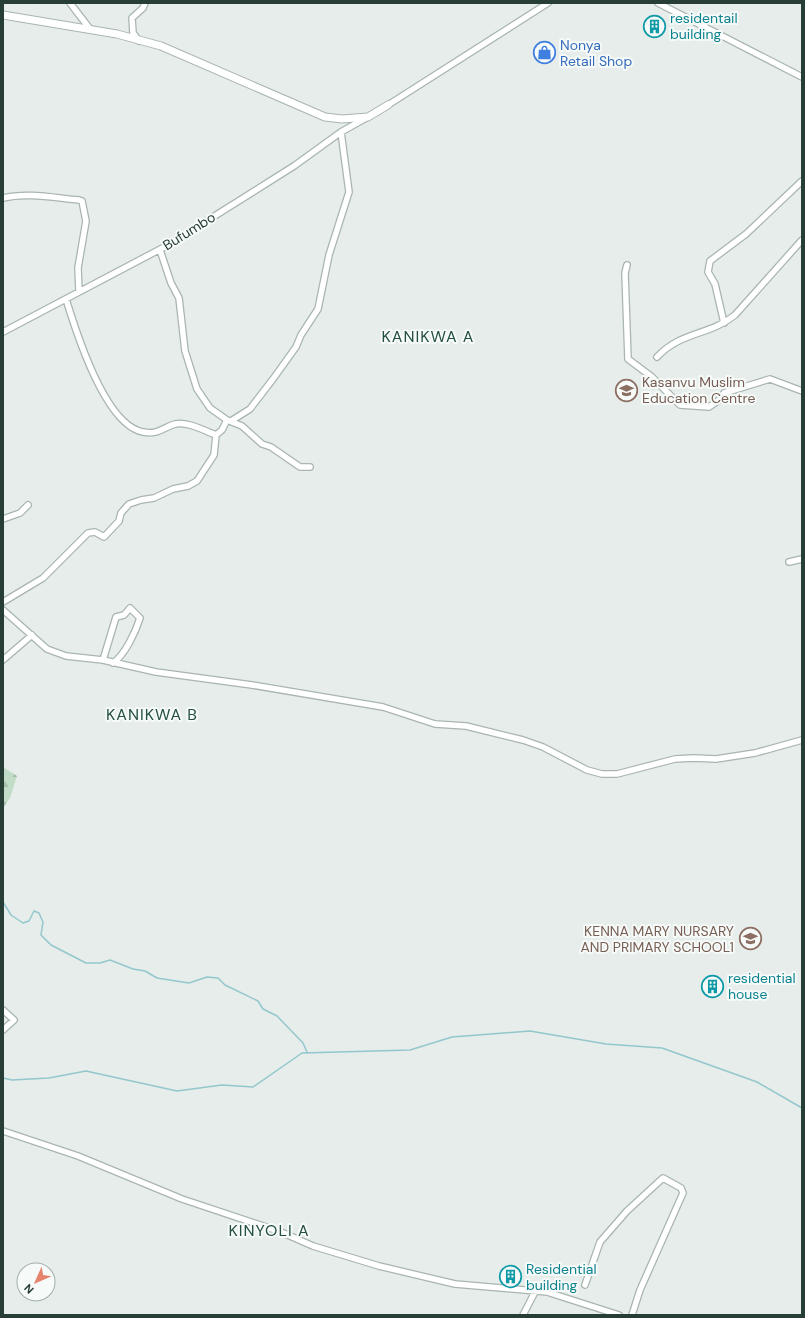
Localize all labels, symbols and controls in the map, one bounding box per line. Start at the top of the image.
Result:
place label: residentail building [670,9,738,43]
building icon: residentail building [642,13,668,39]
place label: Nonya Retail Shop [560,36,632,70]
shop icon: Nonya Retail Shop [532,40,558,66]
street label: Bufumbo [159,208,219,254]
district label: KANIKWA A [382,326,474,347]
place label: Kasanvu Muslim Education Centre [642,373,755,407]
school or university icon: Kasanvu Muslim Education Centre [613,377,639,403]
district label: KANIKWA B [106,704,198,725]
place label: KENNA MARY NURSARY AND PRIMARY SCHOOL1 [580,922,734,956]
school or university icon: KENNA MARY NURSARY AND PRIMARY SCHOOL1 [737,926,763,952]
place label: residential house [728,969,796,1003]
building icon: residential house [700,973,726,999]
district label: KINYOLI A [228,1220,310,1241]
place label: Residential building [526,1260,597,1294]
north arrow [16,1262,56,1302]
building icon: Residential building [497,1264,523,1290]
text: N [21,1281,37,1297]

